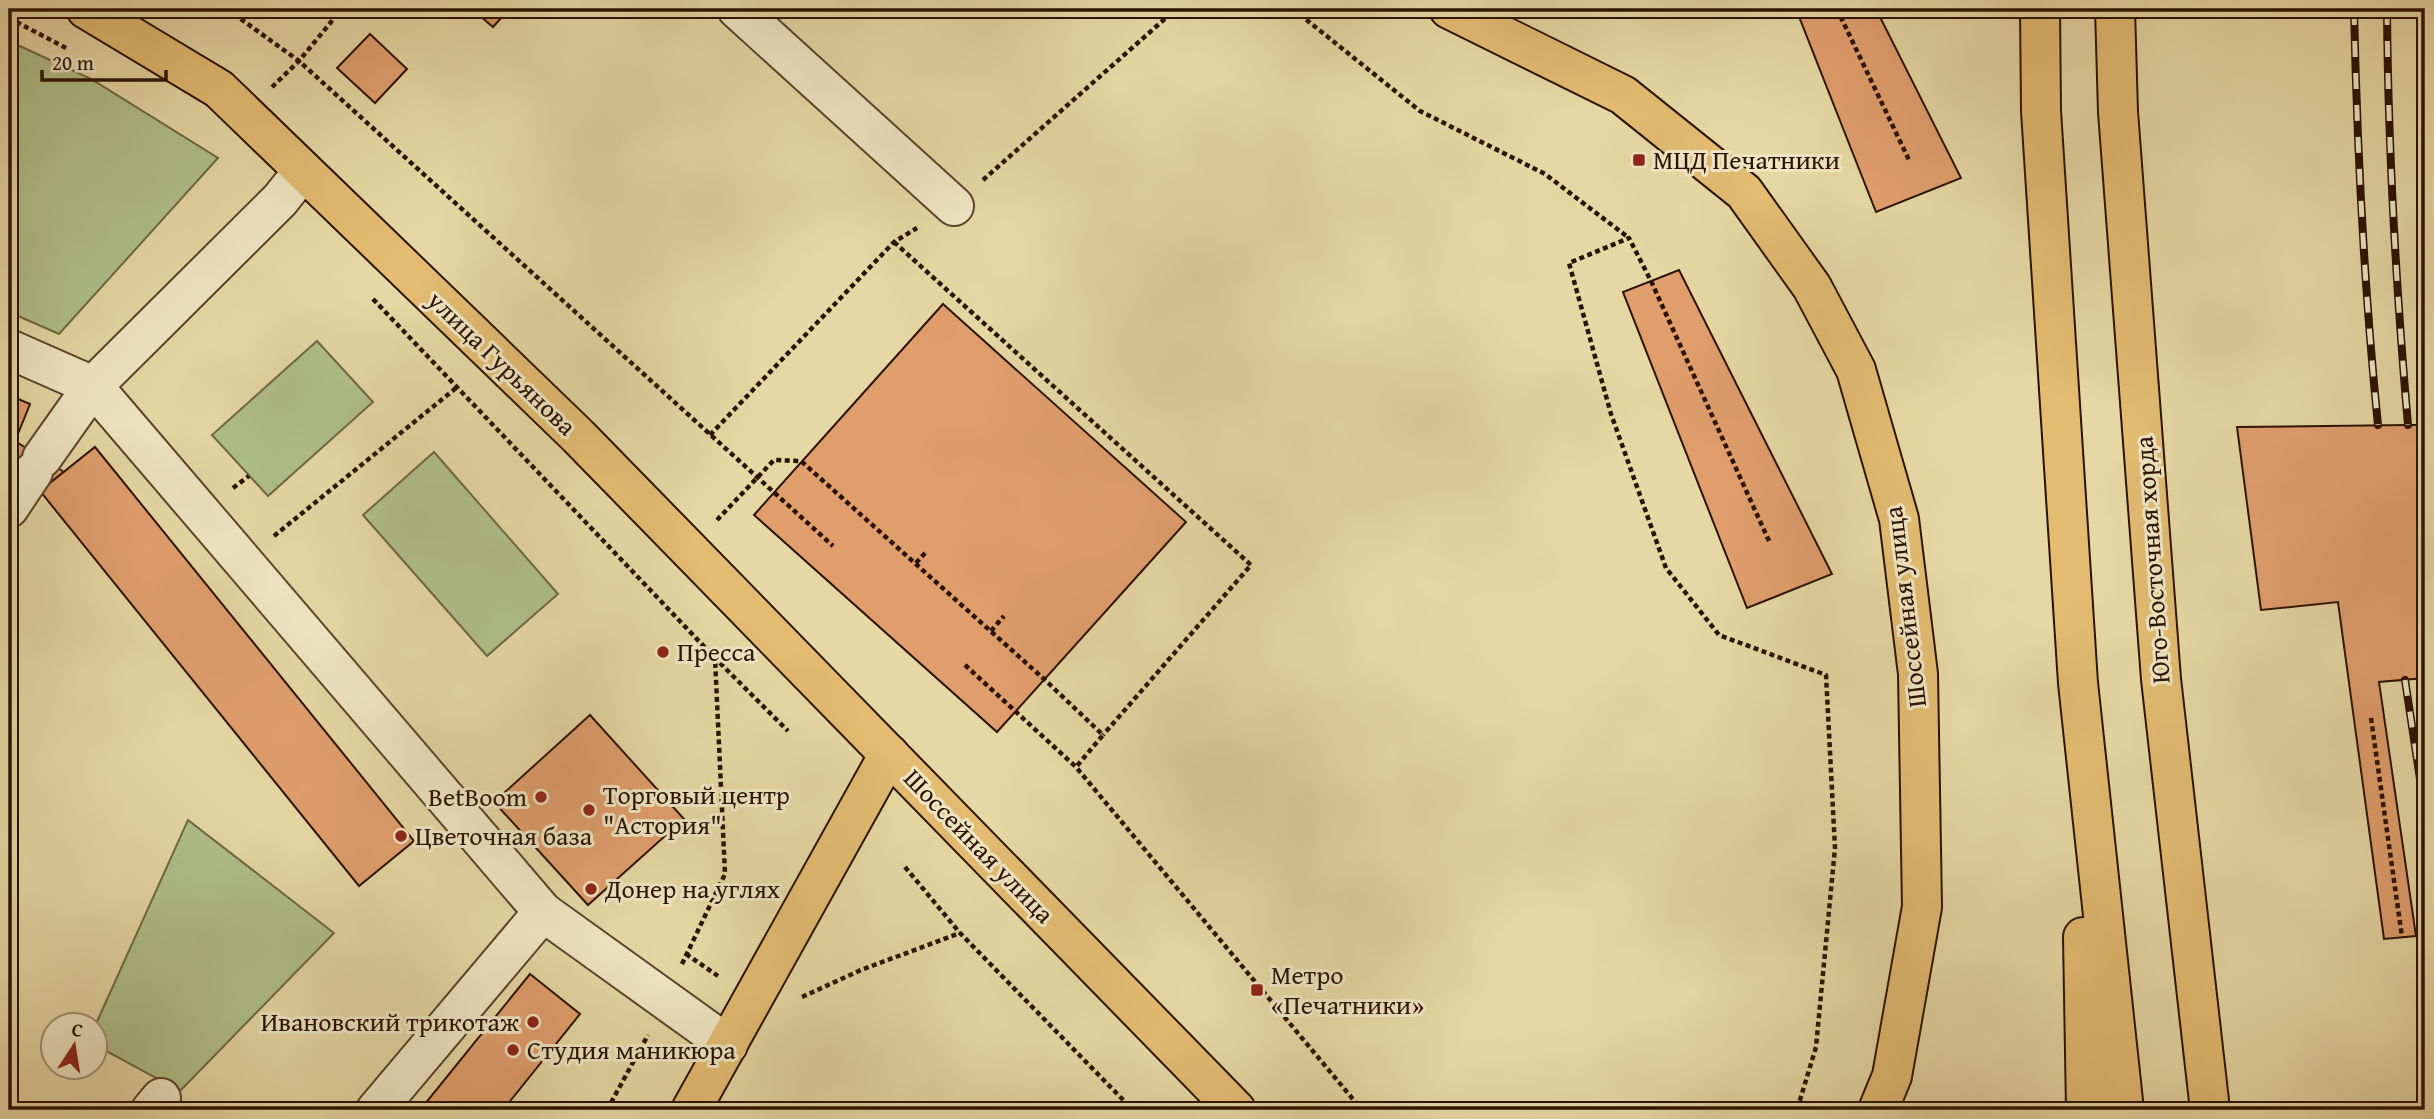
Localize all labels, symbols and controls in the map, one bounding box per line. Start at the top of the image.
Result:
scale bar [42,38,166,82]
text: 20 m [52,47,94,78]
place label: МЦД Печатники [1653,140,1840,179]
marker: МЦД Печатники [1631,152,1647,168]
street label: улица Гурьянова [418,280,586,445]
street label: Юго-Восточная хорда [2123,434,2180,685]
street label: Шоссейная улица [1873,504,1936,710]
place label: Пресса [677,632,756,671]
marker: Пресса [655,644,671,660]
street label: Шоссейная улица [895,759,1064,932]
place label: Торговый центр "Астория" [603,775,790,844]
place label: BetBoom [428,777,527,816]
marker: BetBoom [533,789,549,805]
marker: Торговый центр "Астория" [581,802,597,818]
place label: Цветочная база [415,816,593,855]
marker: Цветочная база [393,828,409,844]
place label: Донер на углях [604,869,781,908]
marker: Донер на углях [583,881,599,897]
place label: Метро «Печатники» [1271,955,1424,1024]
marker: Метро «Печатники» [1249,982,1265,998]
place label: Ивановский трикотаж [261,1002,519,1041]
north arrow [38,1010,108,1080]
marker: Ивановский трикотаж [525,1014,541,1030]
text: С [69,1015,86,1044]
place label: Студия маникюра [527,1030,736,1069]
marker: Студия маникюра [505,1042,521,1058]

